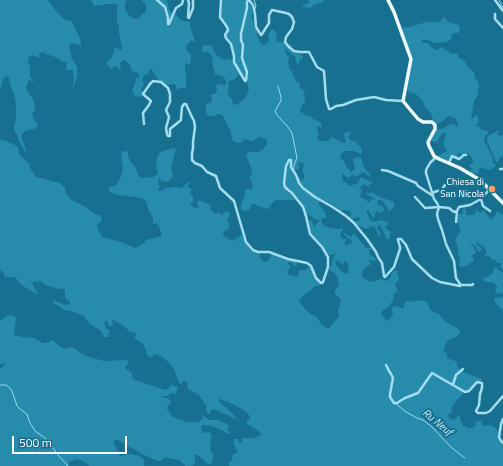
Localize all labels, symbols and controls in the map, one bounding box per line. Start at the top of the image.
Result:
place label: Chiesa di San Nicola [440,177,484,200]
marker: Chiesa di San Nicola [487,184,497,194]
water label: Ru Neuf [419,407,455,439]
scale bar [14,428,129,454]
text: 500 m [19,433,52,452]

